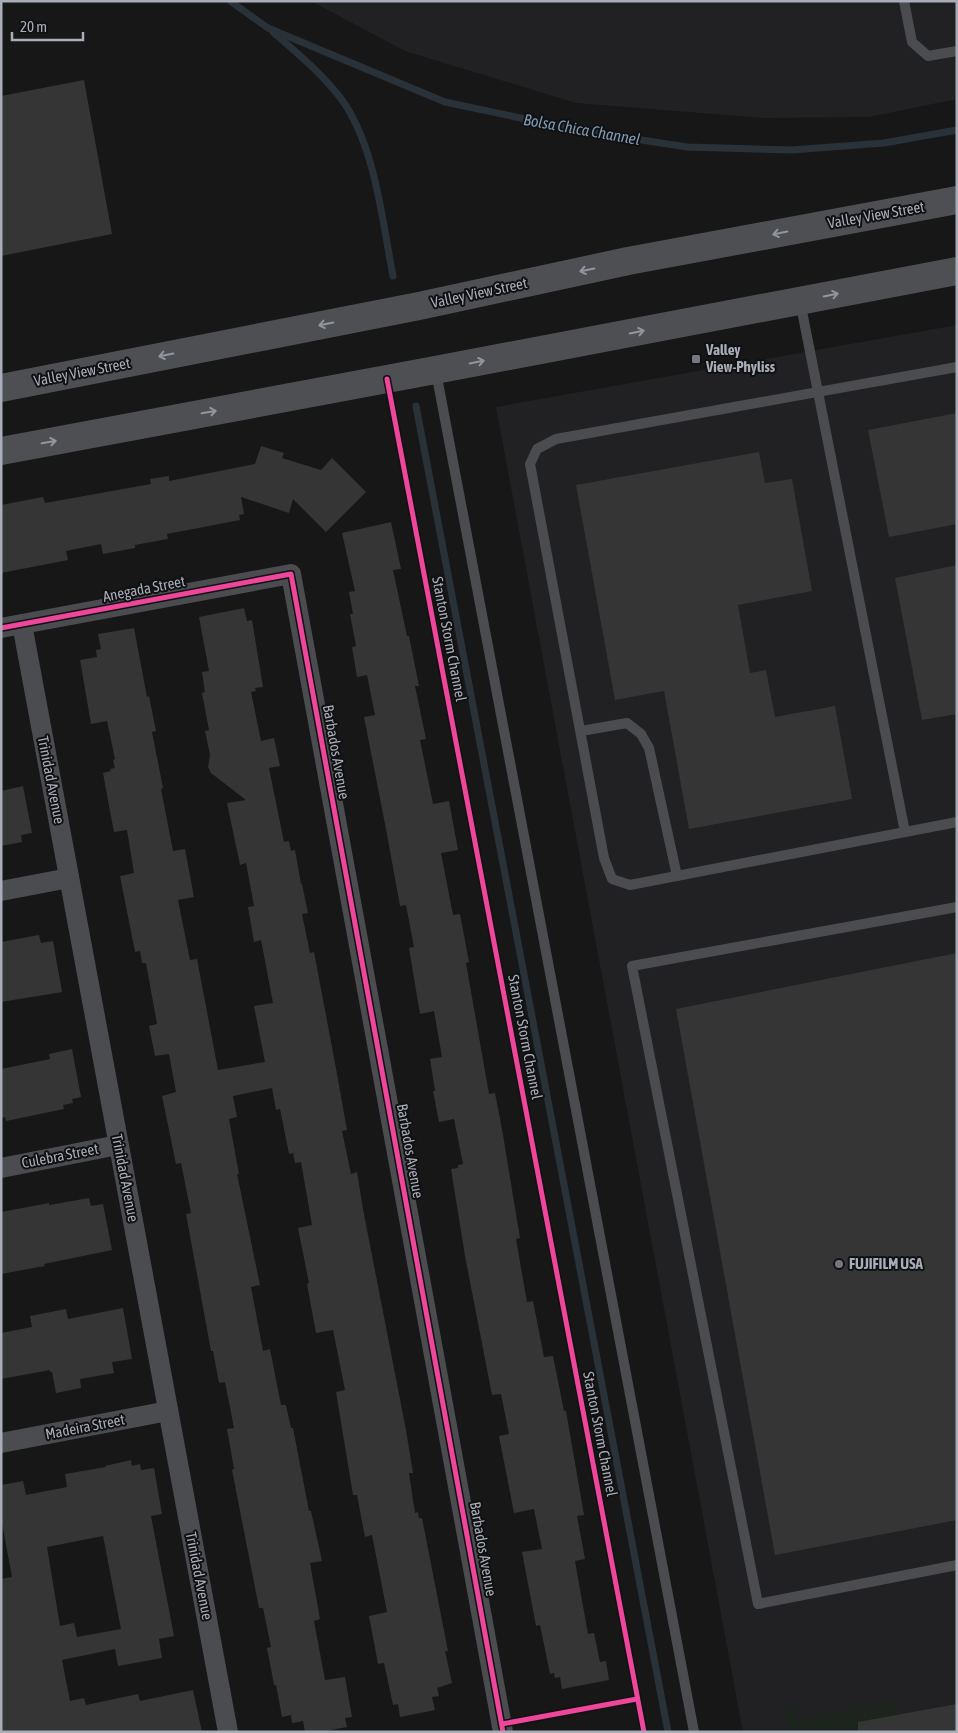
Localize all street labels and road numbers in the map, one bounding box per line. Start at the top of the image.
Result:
street label: Valley View Street [826,198,926,231]
street label: Valley View Street [429,274,529,311]
street label: Valley View Street [32,354,132,389]
street label: Anegada Street [101,572,187,605]
street label: Stanton Storm Channel [429,575,470,703]
street label: Barbados Avenue [320,703,353,801]
street label: Trinidad Avenue [35,735,68,825]
street label: Stanton Storm Channel [505,973,546,1101]
street label: Barbados Avenue [394,1102,427,1200]
street label: Trinidad Avenue [109,1133,142,1223]
street label: Culebra Street [20,1140,100,1171]
street label: Stanton Storm Channel [580,1370,621,1498]
street label: Madeira Street [44,1410,126,1443]
street label: Barbados Avenue [467,1500,500,1598]
street label: Trinidad Avenue [183,1531,216,1621]

